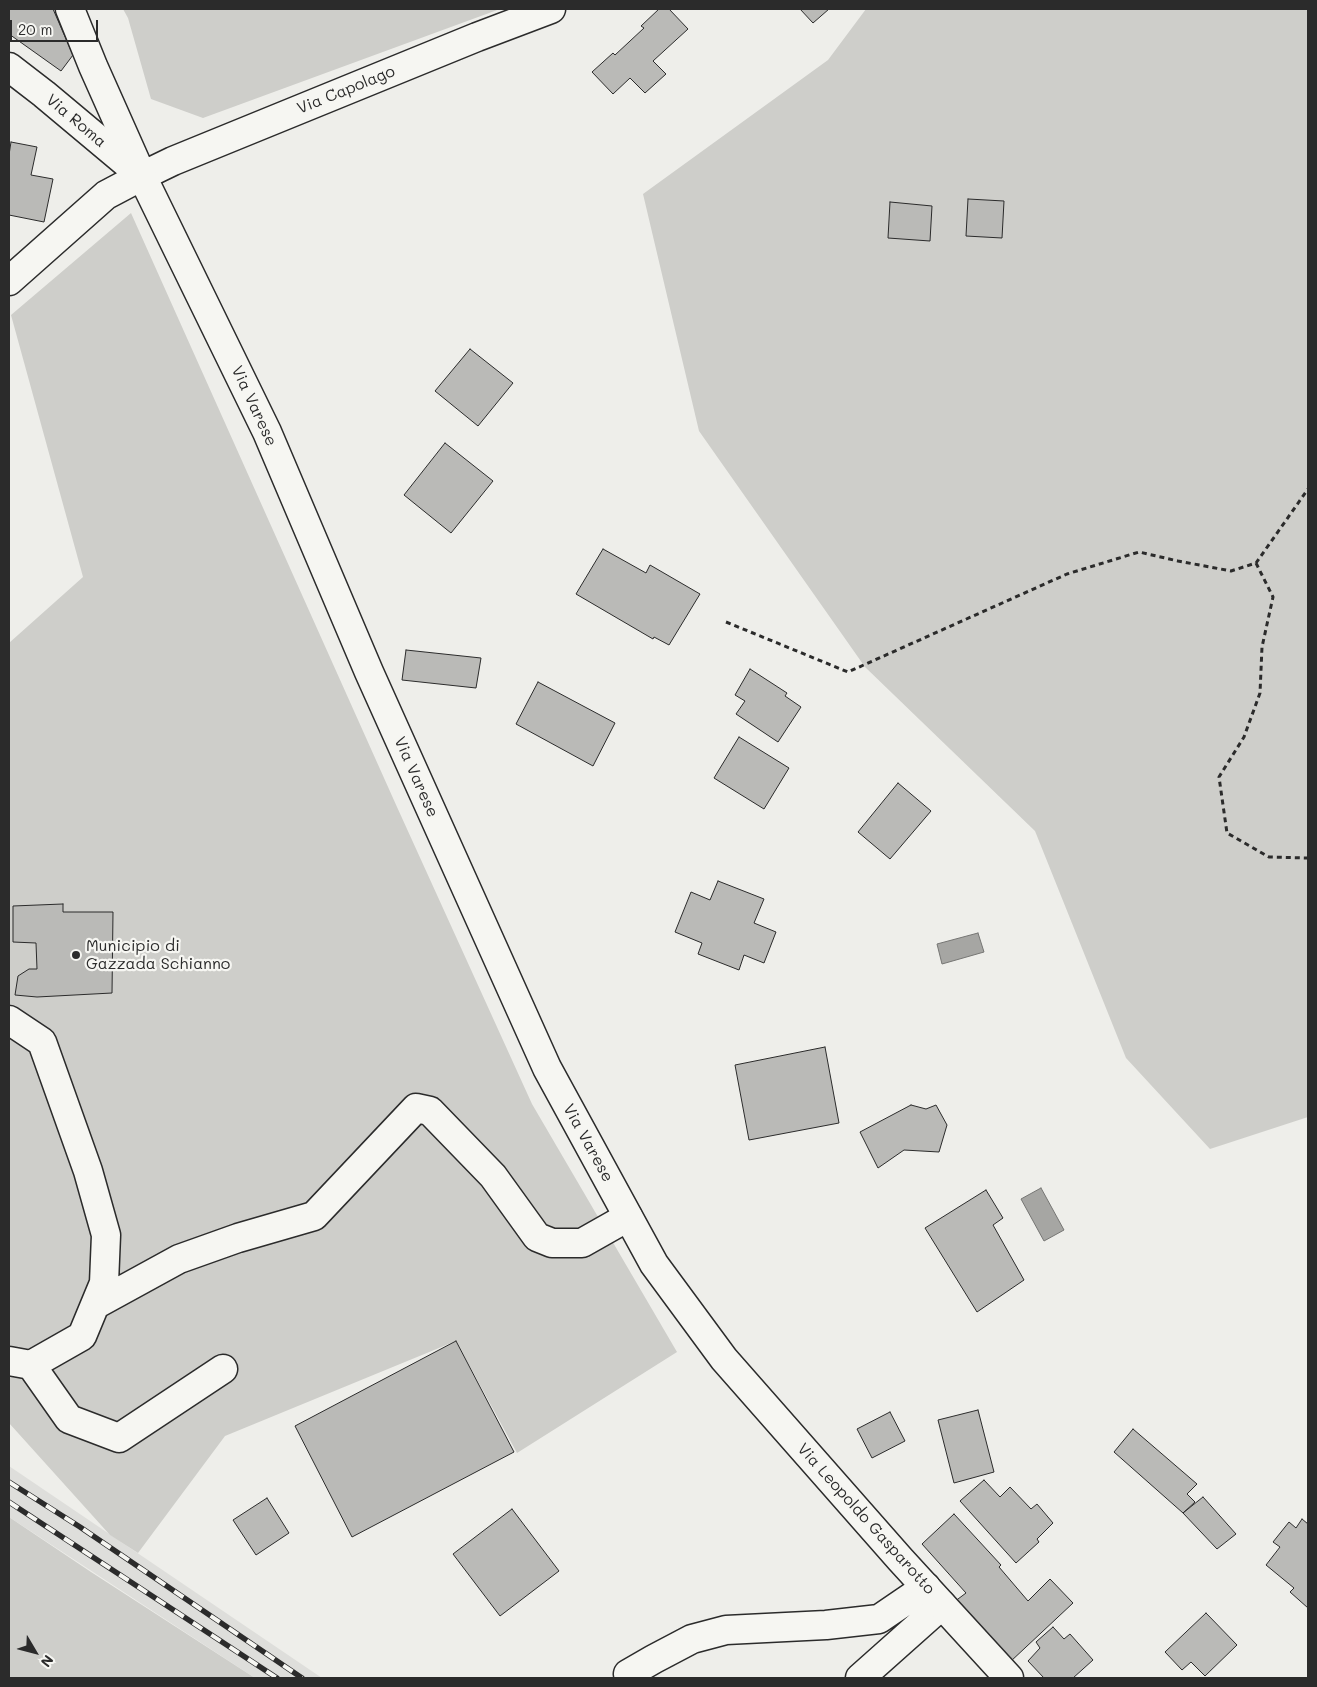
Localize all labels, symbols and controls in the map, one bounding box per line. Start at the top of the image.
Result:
scale bar [12,10,100,42]
text: 20 m [18,19,52,39]
street label: Via Capolago [294,62,398,118]
street label: Via Roma [42,90,110,152]
street label: Via Varese [227,363,281,449]
street label: Via Varese [390,734,442,820]
place label: Municipio di Gazzada Schianno [86,936,230,974]
marker: Municipio di Gazzada Schianno [70,949,82,961]
street label: Via Varese [559,1101,617,1185]
street label: Via Leopoldo Gasparotto [793,1439,939,1599]
north arrow [10,1627,60,1677]
text: N [37,1651,58,1671]

